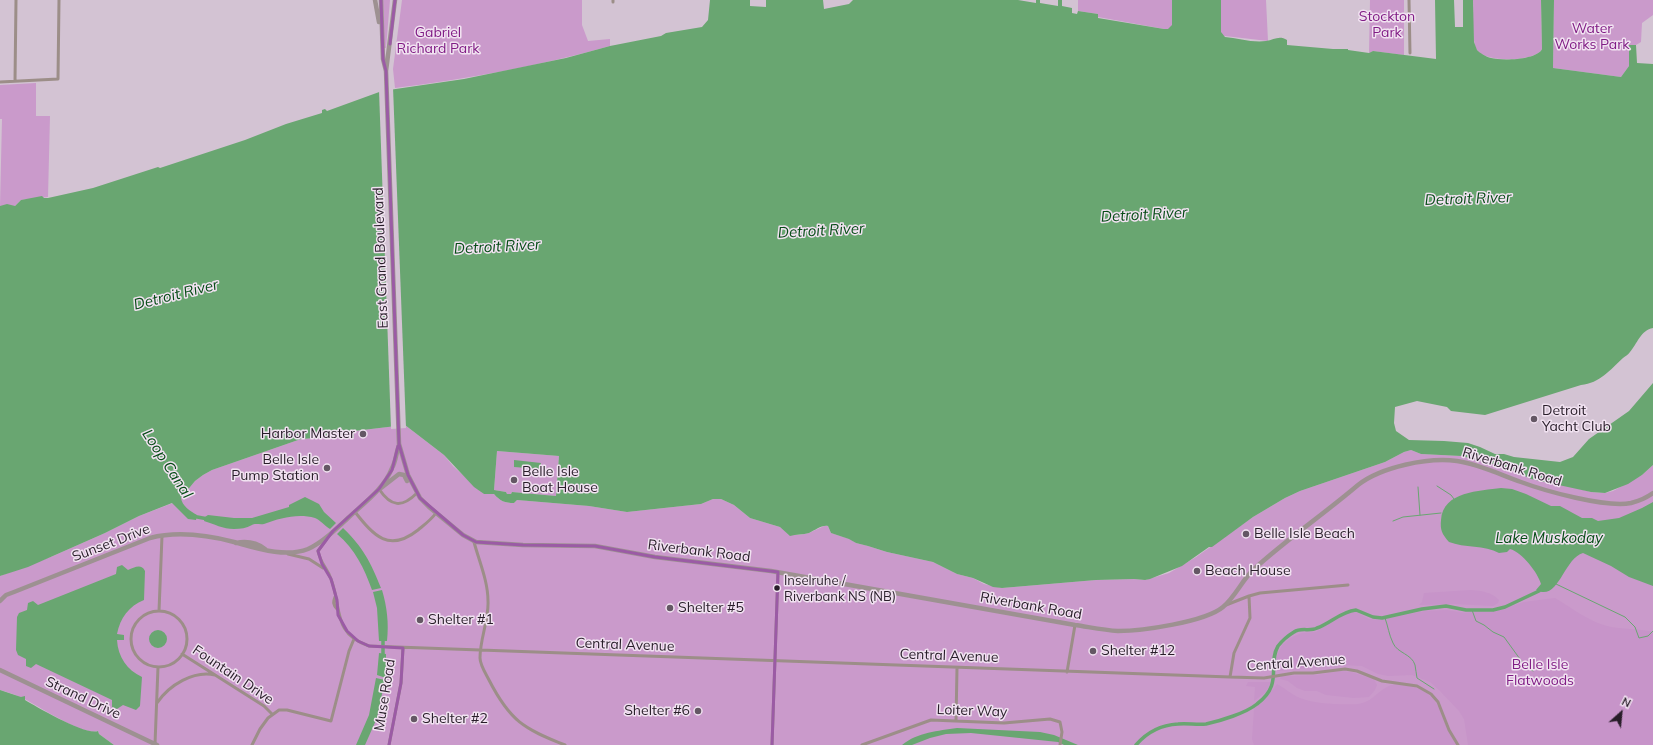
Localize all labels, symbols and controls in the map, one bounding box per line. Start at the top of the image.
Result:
park label: Stockton Park [1359,9,1415,42]
park label: Water Works Park [1555,21,1629,54]
park label: Gabriel Richard Park [396,25,480,58]
street label: East Grand Boulevard [370,187,392,329]
water label: Detroit River [1424,188,1512,210]
water label: Detroit River [1100,204,1188,226]
water label: Detroit River [777,220,865,242]
water label: Detroit River [453,236,541,258]
water label: Detroit River [132,276,220,314]
place label: Detroit Yacht Club [1542,403,1611,436]
marker: Detroit Yacht Club [1529,414,1539,424]
water label: Loop Canal [138,426,196,502]
place label: Harbor Master [261,426,355,442]
marker: Harbor Master [358,429,368,439]
street label: Riverbank Road [1460,444,1564,490]
place label: Belle Isle Pump Station [231,452,319,484]
marker: Belle Isle Pump Station [322,463,332,473]
place label: Belle Isle Boat House [522,464,598,496]
marker: Belle Isle Boat House [509,475,519,485]
street label: Sunset Drive [70,520,152,566]
place label: Belle Isle Beach [1254,526,1355,542]
marker: Belle Isle Beach [1241,529,1251,539]
water label: Lake Muskoday [1495,529,1603,547]
street label: Riverbank Road [647,536,751,566]
place label: Beach House [1205,563,1291,579]
marker: Beach House [1192,566,1202,576]
place label: Inselruhe / Riverbank NS (NB) [784,573,896,604]
marker: Inselruhe / Riverbank NS (NB) [772,583,782,593]
street label: Riverbank Road [979,589,1083,623]
place label: Shelter #5 [678,600,744,616]
marker: Shelter #5 [665,603,675,613]
place label: Shelter #1 [428,612,494,628]
marker: Shelter #1 [415,615,425,625]
street label: Central Avenue [575,635,675,655]
street label: Fountain Drive [189,642,277,708]
place label: Shelter #12 [1101,643,1175,659]
street label: Central Avenue [899,646,999,666]
marker: Shelter #12 [1088,646,1098,656]
street label: Central Avenue [1246,651,1346,675]
park label: Belle Isle Flatwoods [1506,657,1574,690]
street label: Muse Road [371,658,399,732]
street label: Strand Drive [43,673,123,723]
north arrow [1601,693,1641,733]
text: N [1620,694,1633,710]
street label: Loiter Way [936,701,1008,721]
place label: Shelter #6 [624,703,690,719]
marker: Shelter #6 [693,706,703,716]
place label: Shelter #2 [422,711,488,727]
marker: Shelter #2 [409,714,419,724]

